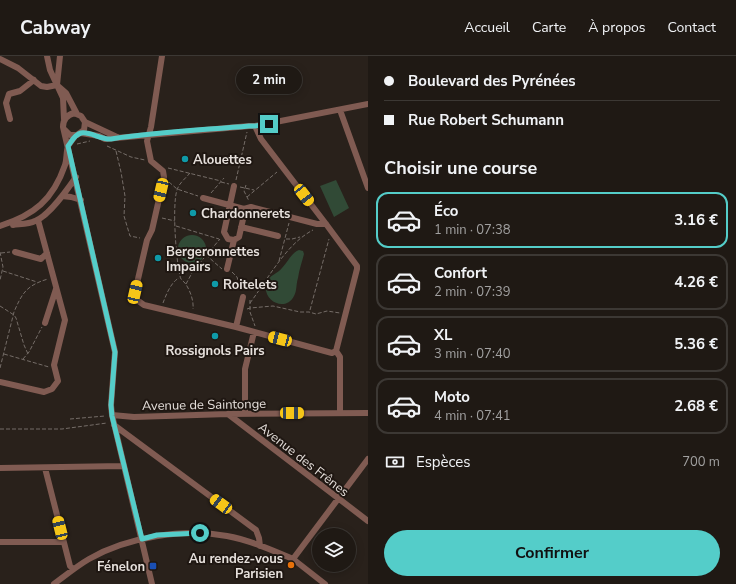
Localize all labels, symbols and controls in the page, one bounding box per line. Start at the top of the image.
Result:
text: Cabway [20,15,90,41]
text: Accueil [464,18,510,37]
text: Carte [532,18,566,37]
text: À propos [588,18,646,37]
text: Contact [668,18,716,37]
callout: 2 min [236,66,302,94]
text: 2 min [252,71,286,89]
text: Boulevard des Pyrénées [408,71,576,91]
text: Rue Robert Schumann [408,110,564,130]
route end [260,115,278,133]
place label: Alouettes [193,151,252,169]
marker: Alouettes [180,154,190,164]
text: Choisir une course [384,156,537,180]
car [152,177,170,203]
car [292,182,316,208]
text: Éco [434,201,458,221]
icon: car [386,202,422,238]
place label: Chardonnerets [201,205,290,223]
marker: Chardonnerets [188,208,198,218]
text: 3.16 € [674,210,718,230]
text: 1 min · 07:38 [434,221,510,239]
place label: Bergeronnettes Impairs [166,243,260,276]
marker: Bergeronnettes Impairs [153,253,163,263]
text: Confort [434,263,487,283]
icon: car [386,264,422,300]
text: 4.26 € [674,272,718,292]
place label: Roitelets [223,276,277,294]
car [126,279,144,305]
marker: Roitelets [210,279,220,289]
text: 2 min · 07:39 [434,283,510,301]
text: XL [434,325,453,345]
icon: car [386,326,422,362]
car [267,330,293,348]
marker: Rossignols Pairs [210,331,220,341]
text: 5.36 € [674,334,718,354]
place label: Rossignols Pairs [165,342,265,360]
text: 3 min · 07:40 [434,345,510,363]
text: Moto [434,387,470,407]
icon: car [386,388,422,424]
street label: Avenue de Saintonge [142,395,266,415]
text: 2.68 € [674,396,718,416]
car [280,407,304,419]
text: 4 min · 07:41 [434,407,510,425]
street label: Avenue des Frênes [254,419,353,501]
icon: cash [384,451,406,473]
text: Espèces [416,452,471,472]
text: 700 m [682,453,720,471]
car [208,492,234,516]
car [51,515,69,541]
route start [191,524,209,542]
map controls [312,528,356,572]
button: layers [312,528,356,572]
button: Confirmer [384,530,720,576]
place label: Au rendez-vous Parisien [189,550,283,583]
place label: Fénelon [97,558,145,576]
marker: Au rendez-vous Parisien [286,560,296,570]
marker: Fénelon [148,561,158,571]

